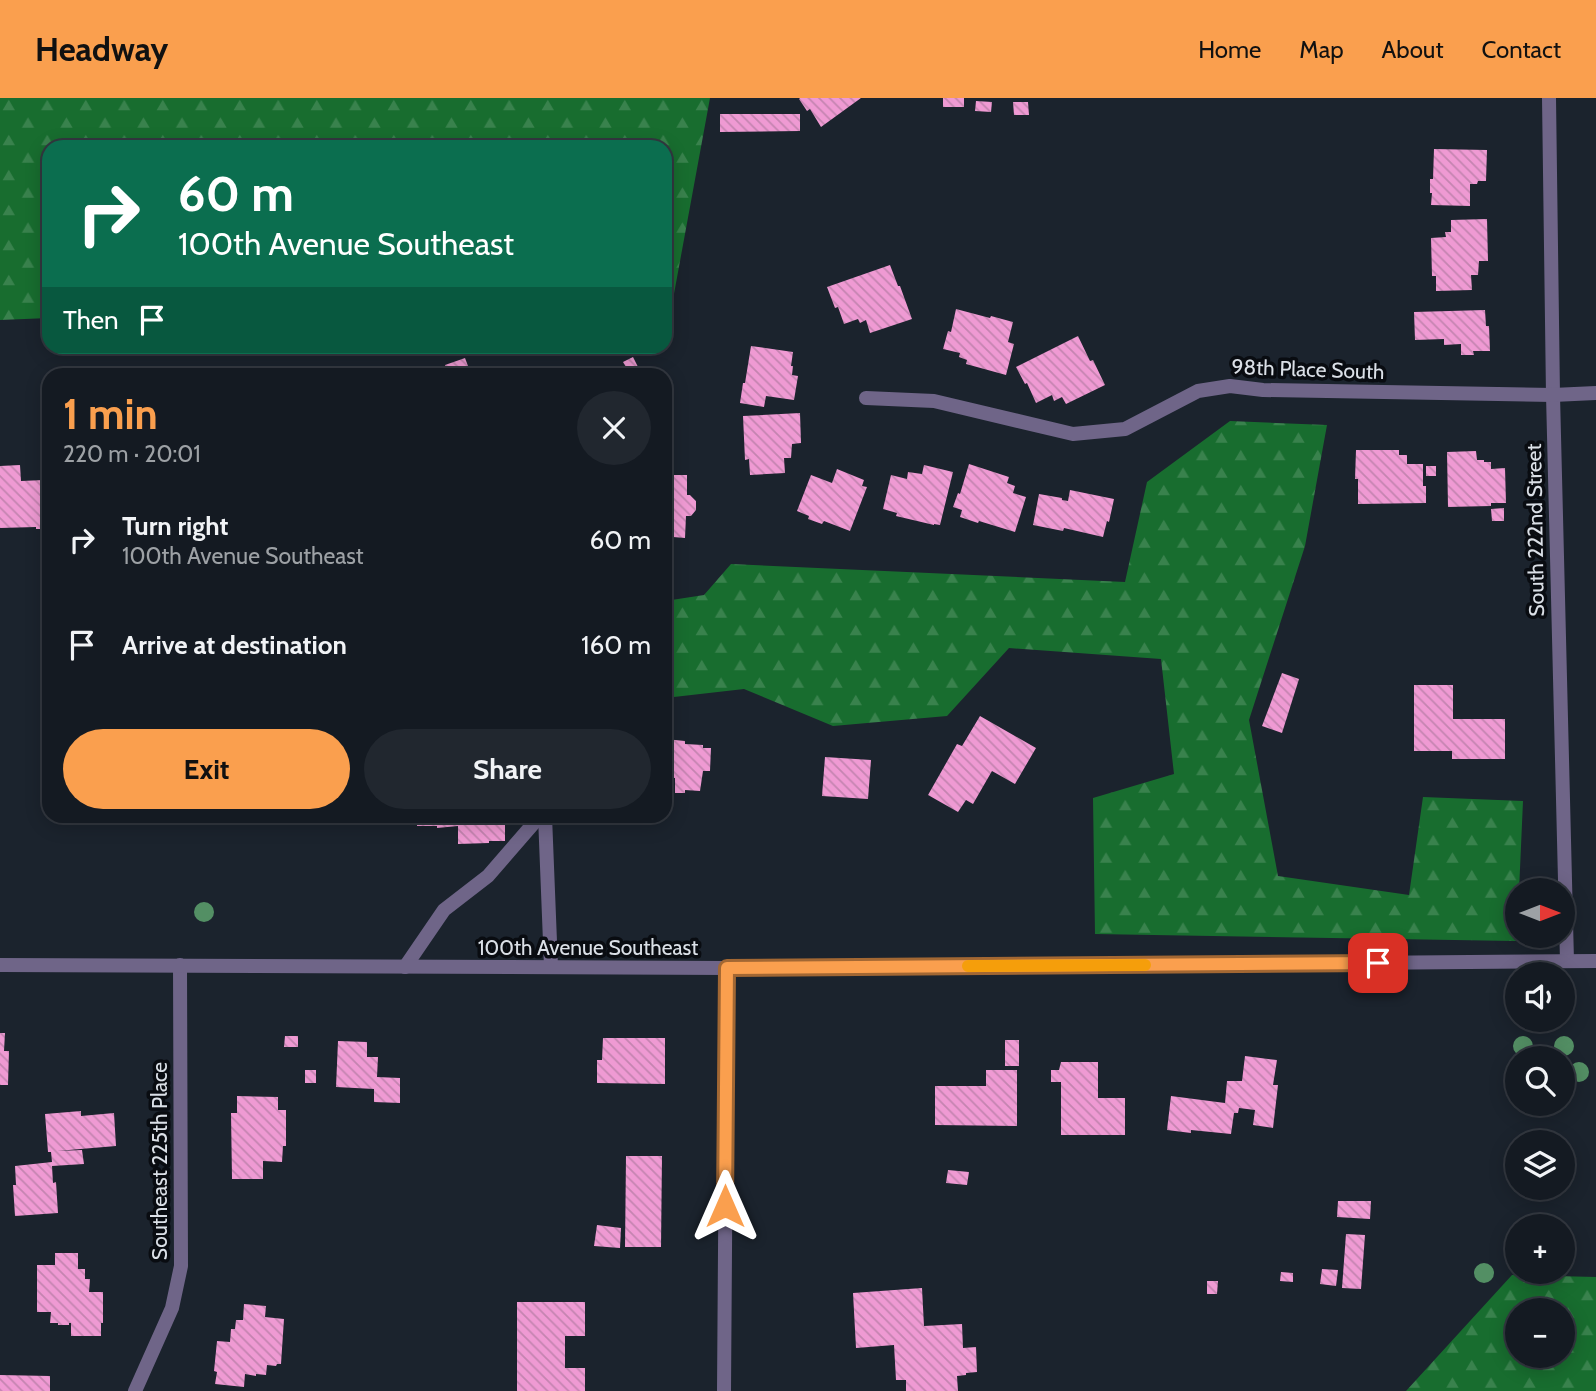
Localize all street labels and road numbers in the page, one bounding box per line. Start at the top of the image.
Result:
street label: 98th Place South [1231,354,1385,384]
street label: South 222nd Street [1521,443,1549,617]
street label: 100th Avenue Southeast [478,935,698,960]
street label: Southeast 225th Place [147,1062,172,1260]

